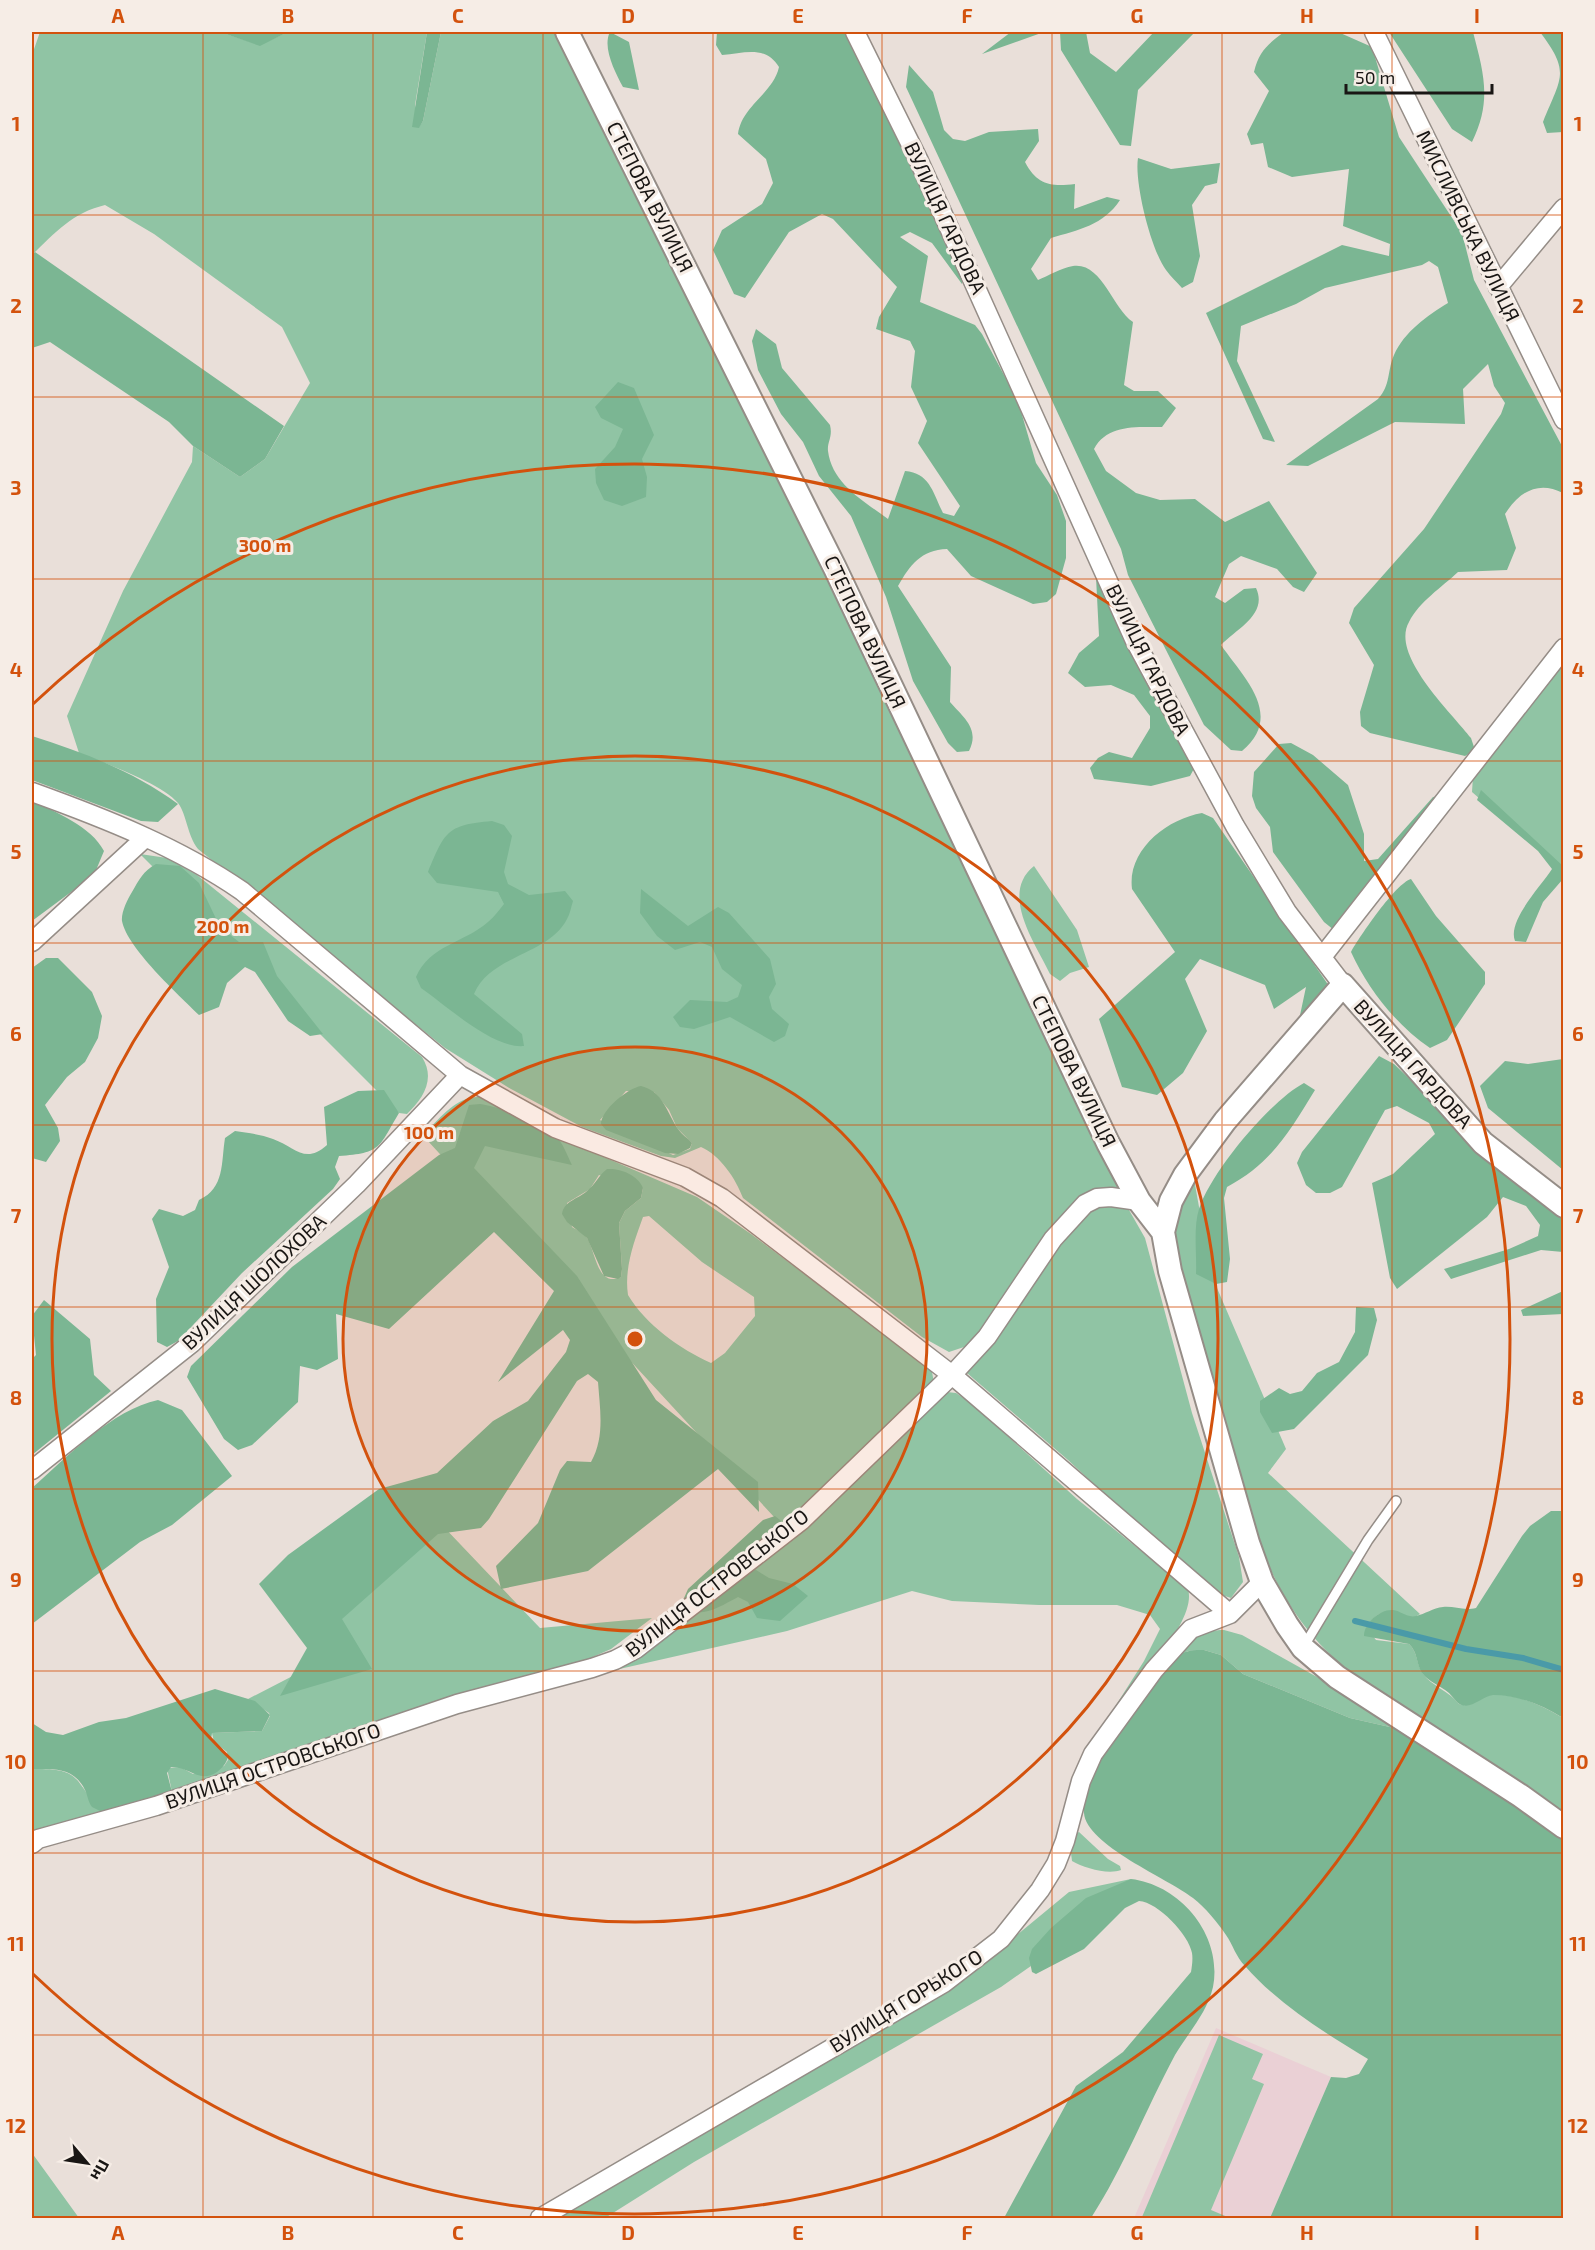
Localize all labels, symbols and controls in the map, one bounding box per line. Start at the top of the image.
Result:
text: A [111,3,125,27]
text: B [282,3,294,27]
text: C [452,3,464,27]
text: D [621,3,635,27]
text: E [792,3,804,27]
text: F [961,3,973,27]
text: G [1131,3,1143,27]
text: H [1300,3,1314,27]
text: I [1474,3,1480,27]
scale bar [1346,57,1492,95]
text: 50 m [1355,66,1395,88]
text: 1 [12,111,20,135]
text: 1 [1574,111,1582,135]
street label: СТЕПОВА ВУЛИЦЯ [603,117,699,276]
street label: МИСЛИВСЬКА ВУЛИЦЯ [1412,126,1526,325]
street label: ВУЛИЦЯ ГАРДОВА [900,138,992,298]
text: 2 [10,293,22,317]
text: 2 [1572,293,1584,317]
text: 3 [10,475,22,499]
text: 3 [1572,475,1584,499]
text: 300 m [239,534,291,556]
street label: СТЕПОВА ВУЛИЦЯ [820,551,912,712]
street label: ВУЛИЦЯ ГАРДОВА [1102,580,1196,740]
text: 4 [10,657,23,681]
text: 4 [1572,657,1585,681]
text: 5 [10,839,22,863]
text: 5 [1572,839,1584,863]
text: 200 m [197,915,249,937]
street label: СТЕПОВА ВУЛИЦЯ [1028,991,1122,1150]
street label: ВУЛИЦЯ ГАРДОВА [1350,994,1478,1133]
text: 6 [10,1021,22,1045]
text: 6 [1572,1021,1584,1045]
text: 100 m [404,1121,454,1143]
text: 7 [11,1203,22,1227]
text: 7 [1573,1203,1584,1227]
street label: ВУЛИЦЯ ШОЛОХОВА [176,1208,331,1354]
centre of rings [625,1329,645,1349]
text: 8 [10,1385,22,1409]
text: 8 [1572,1385,1584,1409]
street label: ВУЛИЦЯ ОСТРОВСЬКОГО [620,1503,813,1661]
text: 9 [10,1567,22,1591]
text: 9 [1572,1567,1584,1591]
street label: ВУЛИЦЯ ОСТРОВСЬКОГО [162,1717,383,1813]
text: 10 [5,1749,27,1773]
text: 10 [1567,1749,1589,1773]
text: 11 [7,1931,25,1955]
text: 11 [1569,1931,1587,1955]
street label: ВУЛИЦЯ ГОРЬКОГО [825,1943,986,2057]
text: 12 [6,2113,26,2137]
text: 12 [1568,2113,1588,2137]
north arrow [57,2133,117,2193]
text: Пн [87,2157,114,2184]
text: A [111,2220,125,2244]
text: B [282,2220,294,2244]
text: C [452,2220,464,2244]
text: D [621,2220,635,2244]
text: E [792,2220,804,2244]
text: F [961,2220,973,2244]
text: G [1131,2220,1143,2244]
text: H [1300,2220,1314,2244]
text: I [1474,2220,1480,2244]

